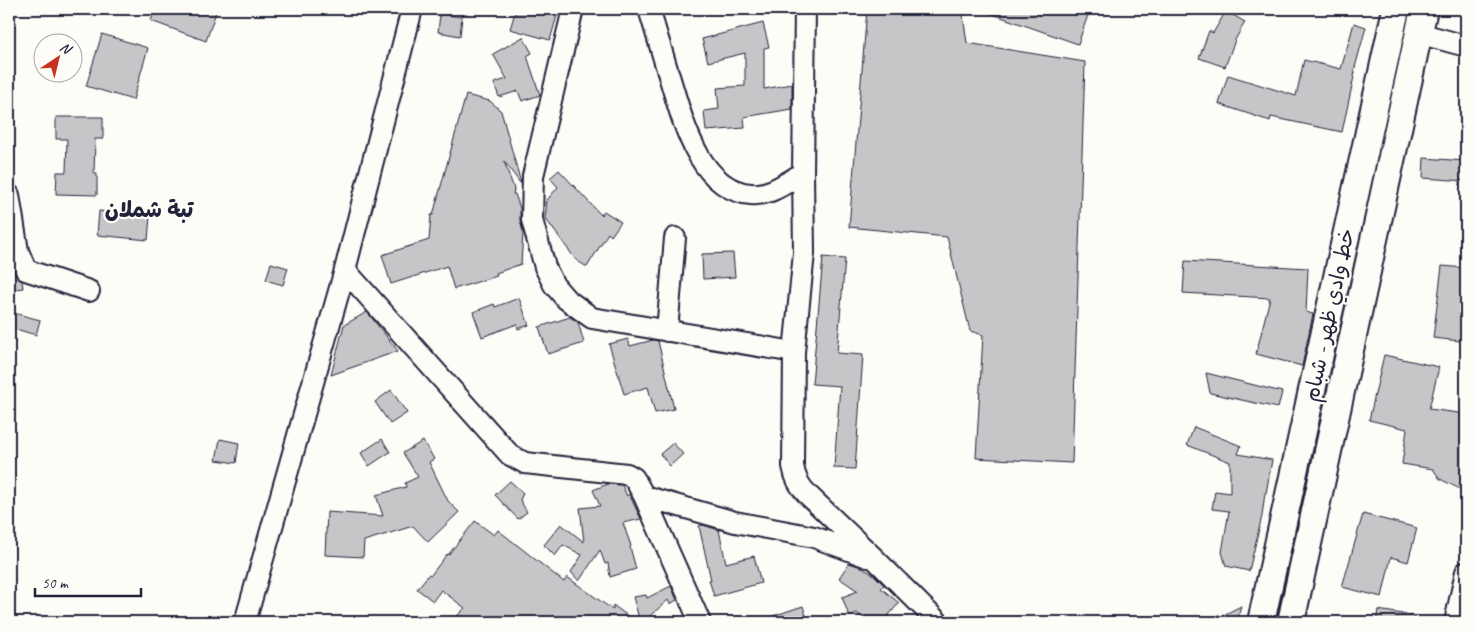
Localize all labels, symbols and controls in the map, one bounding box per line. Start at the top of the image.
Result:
north arrow [32,32,82,82]
text: N [57,38,76,59]
district label: تبة شملان [105,196,194,224]
street label: خط وادي ظهر - شبام [1298,226,1363,405]
scale bar [35,566,141,598]
text: 50 m [42,574,69,593]

